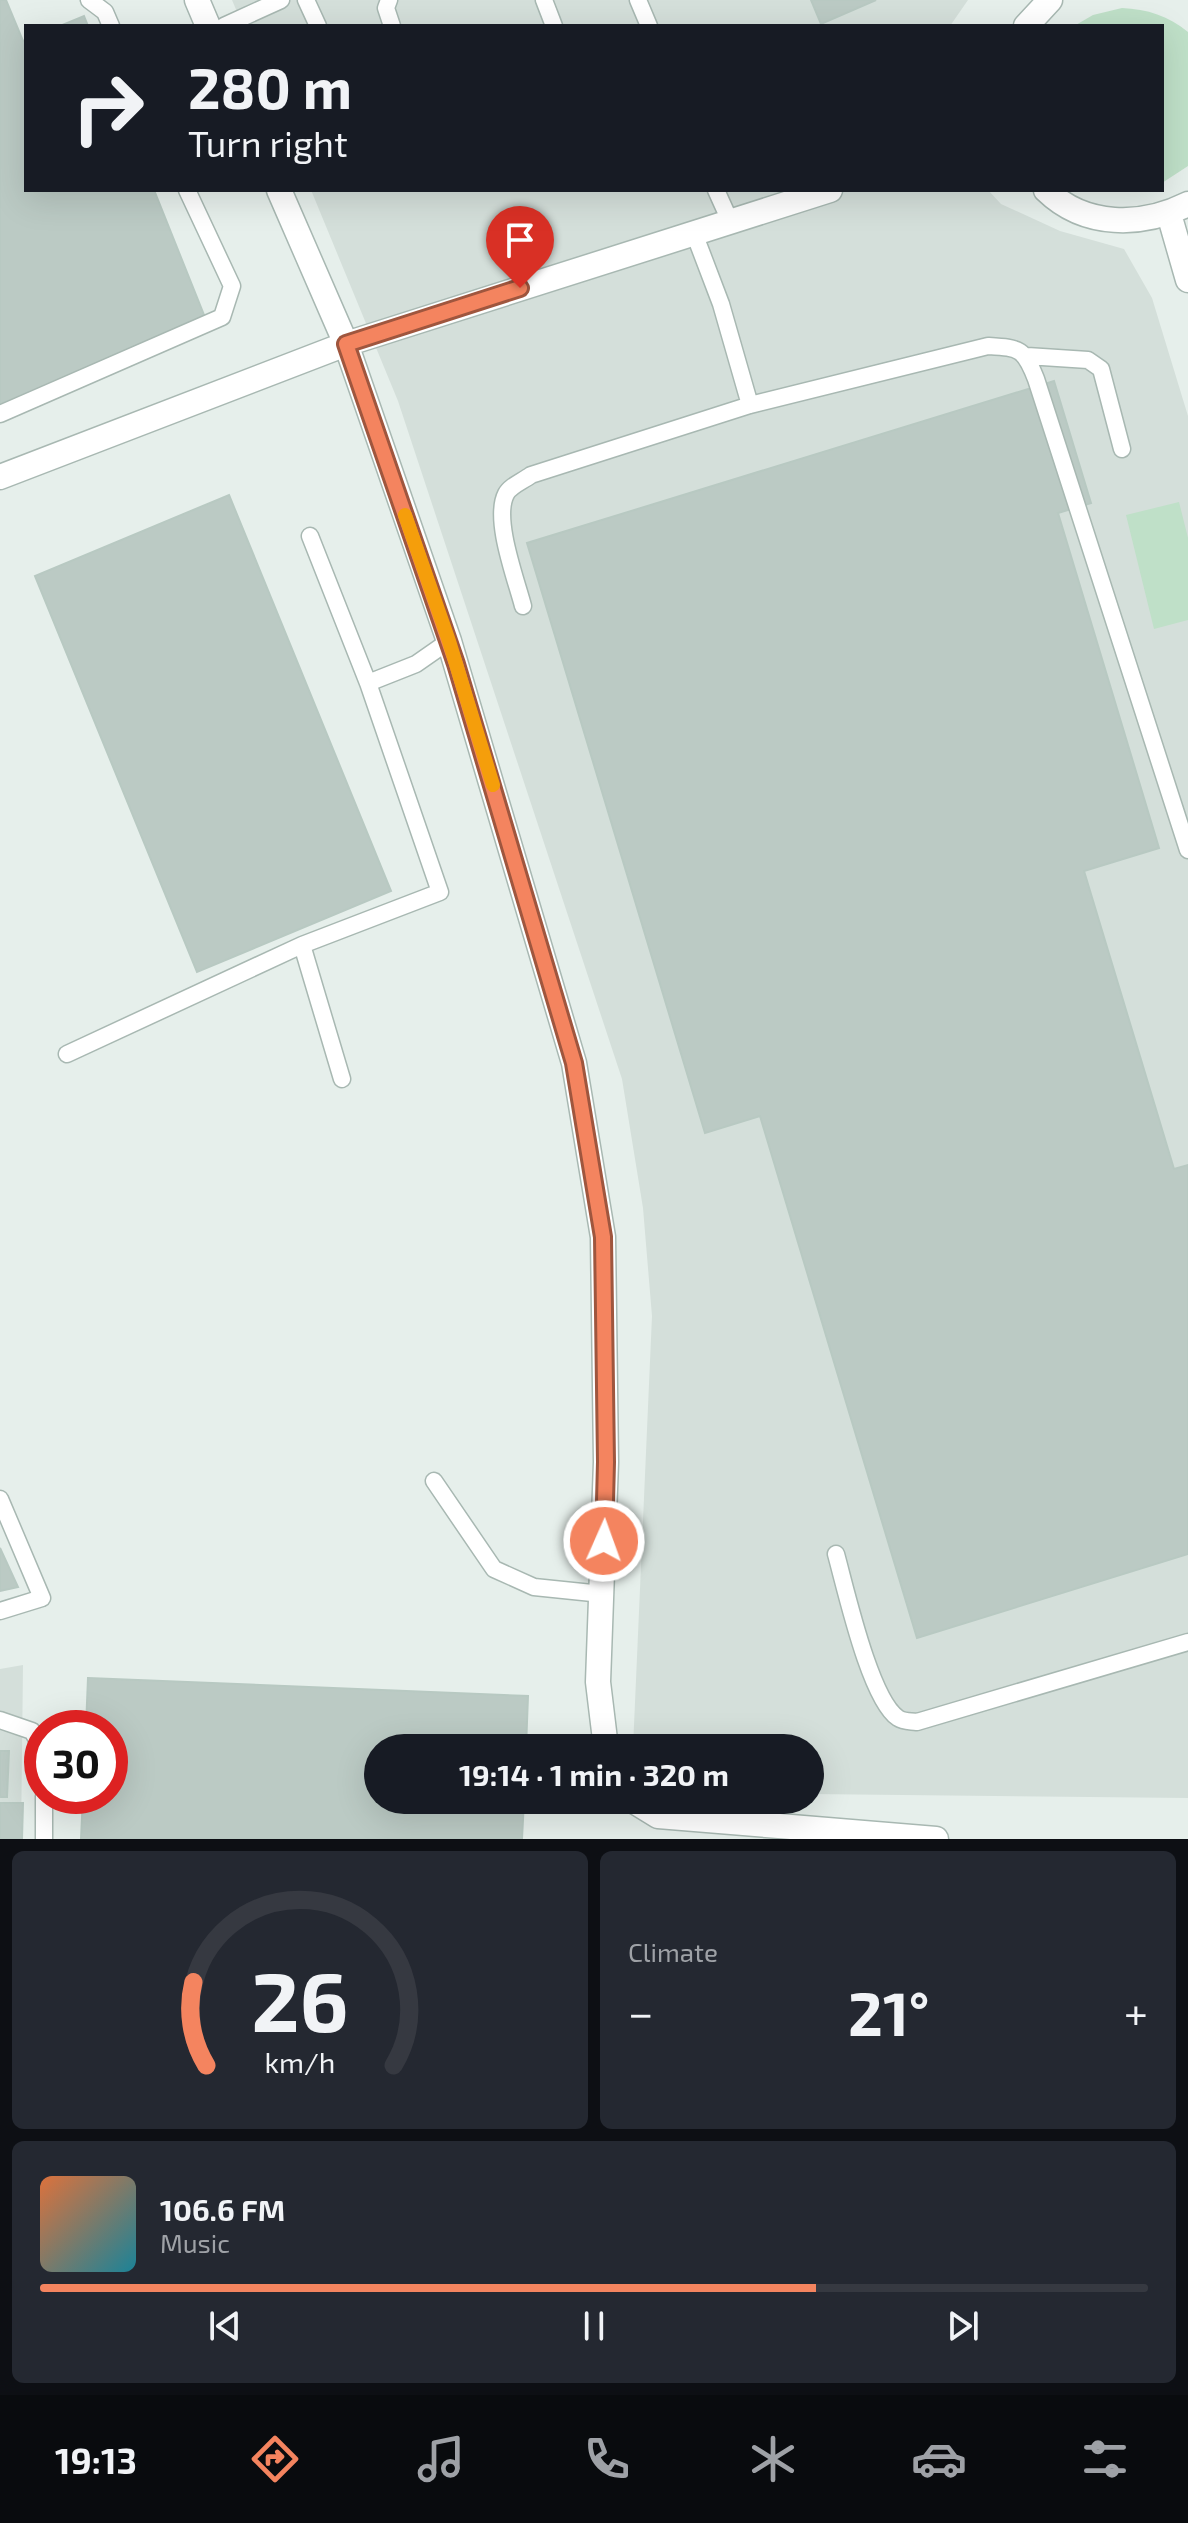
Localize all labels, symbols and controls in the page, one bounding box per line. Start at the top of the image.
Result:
text: 280 m [188,53,352,120]
icon: right [56,56,160,160]
text: Turn right [188,121,348,164]
pin [486,206,554,288]
icon: arrive [498,218,542,262]
position arrow [562,1499,646,1583]
speed limit sign: 30 [24,1710,128,1814]
text: 19:14 · 1 min · 320 m [459,1756,729,1792]
text: Climate [628,1936,718,1967]
text: 26 [251,1949,349,2049]
text: 21° [848,1976,929,2048]
text: − [628,1985,654,2038]
text: + [1124,1985,1148,2038]
text: km/h [265,2044,335,2079]
text: 106.6 FM [160,2191,285,2227]
text: Music [160,2227,230,2258]
icon: previous [203,2304,247,2348]
icon: pause [572,2304,616,2348]
icon: next [941,2304,985,2348]
icon: directions [247,2431,303,2487]
icon: music [413,2431,469,2487]
icon: phone [579,2431,635,2487]
icon: climate [745,2431,801,2487]
icon: car [911,2431,967,2487]
icon: filters [1077,2431,1133,2487]
text: 19:13 [55,2438,137,2481]

